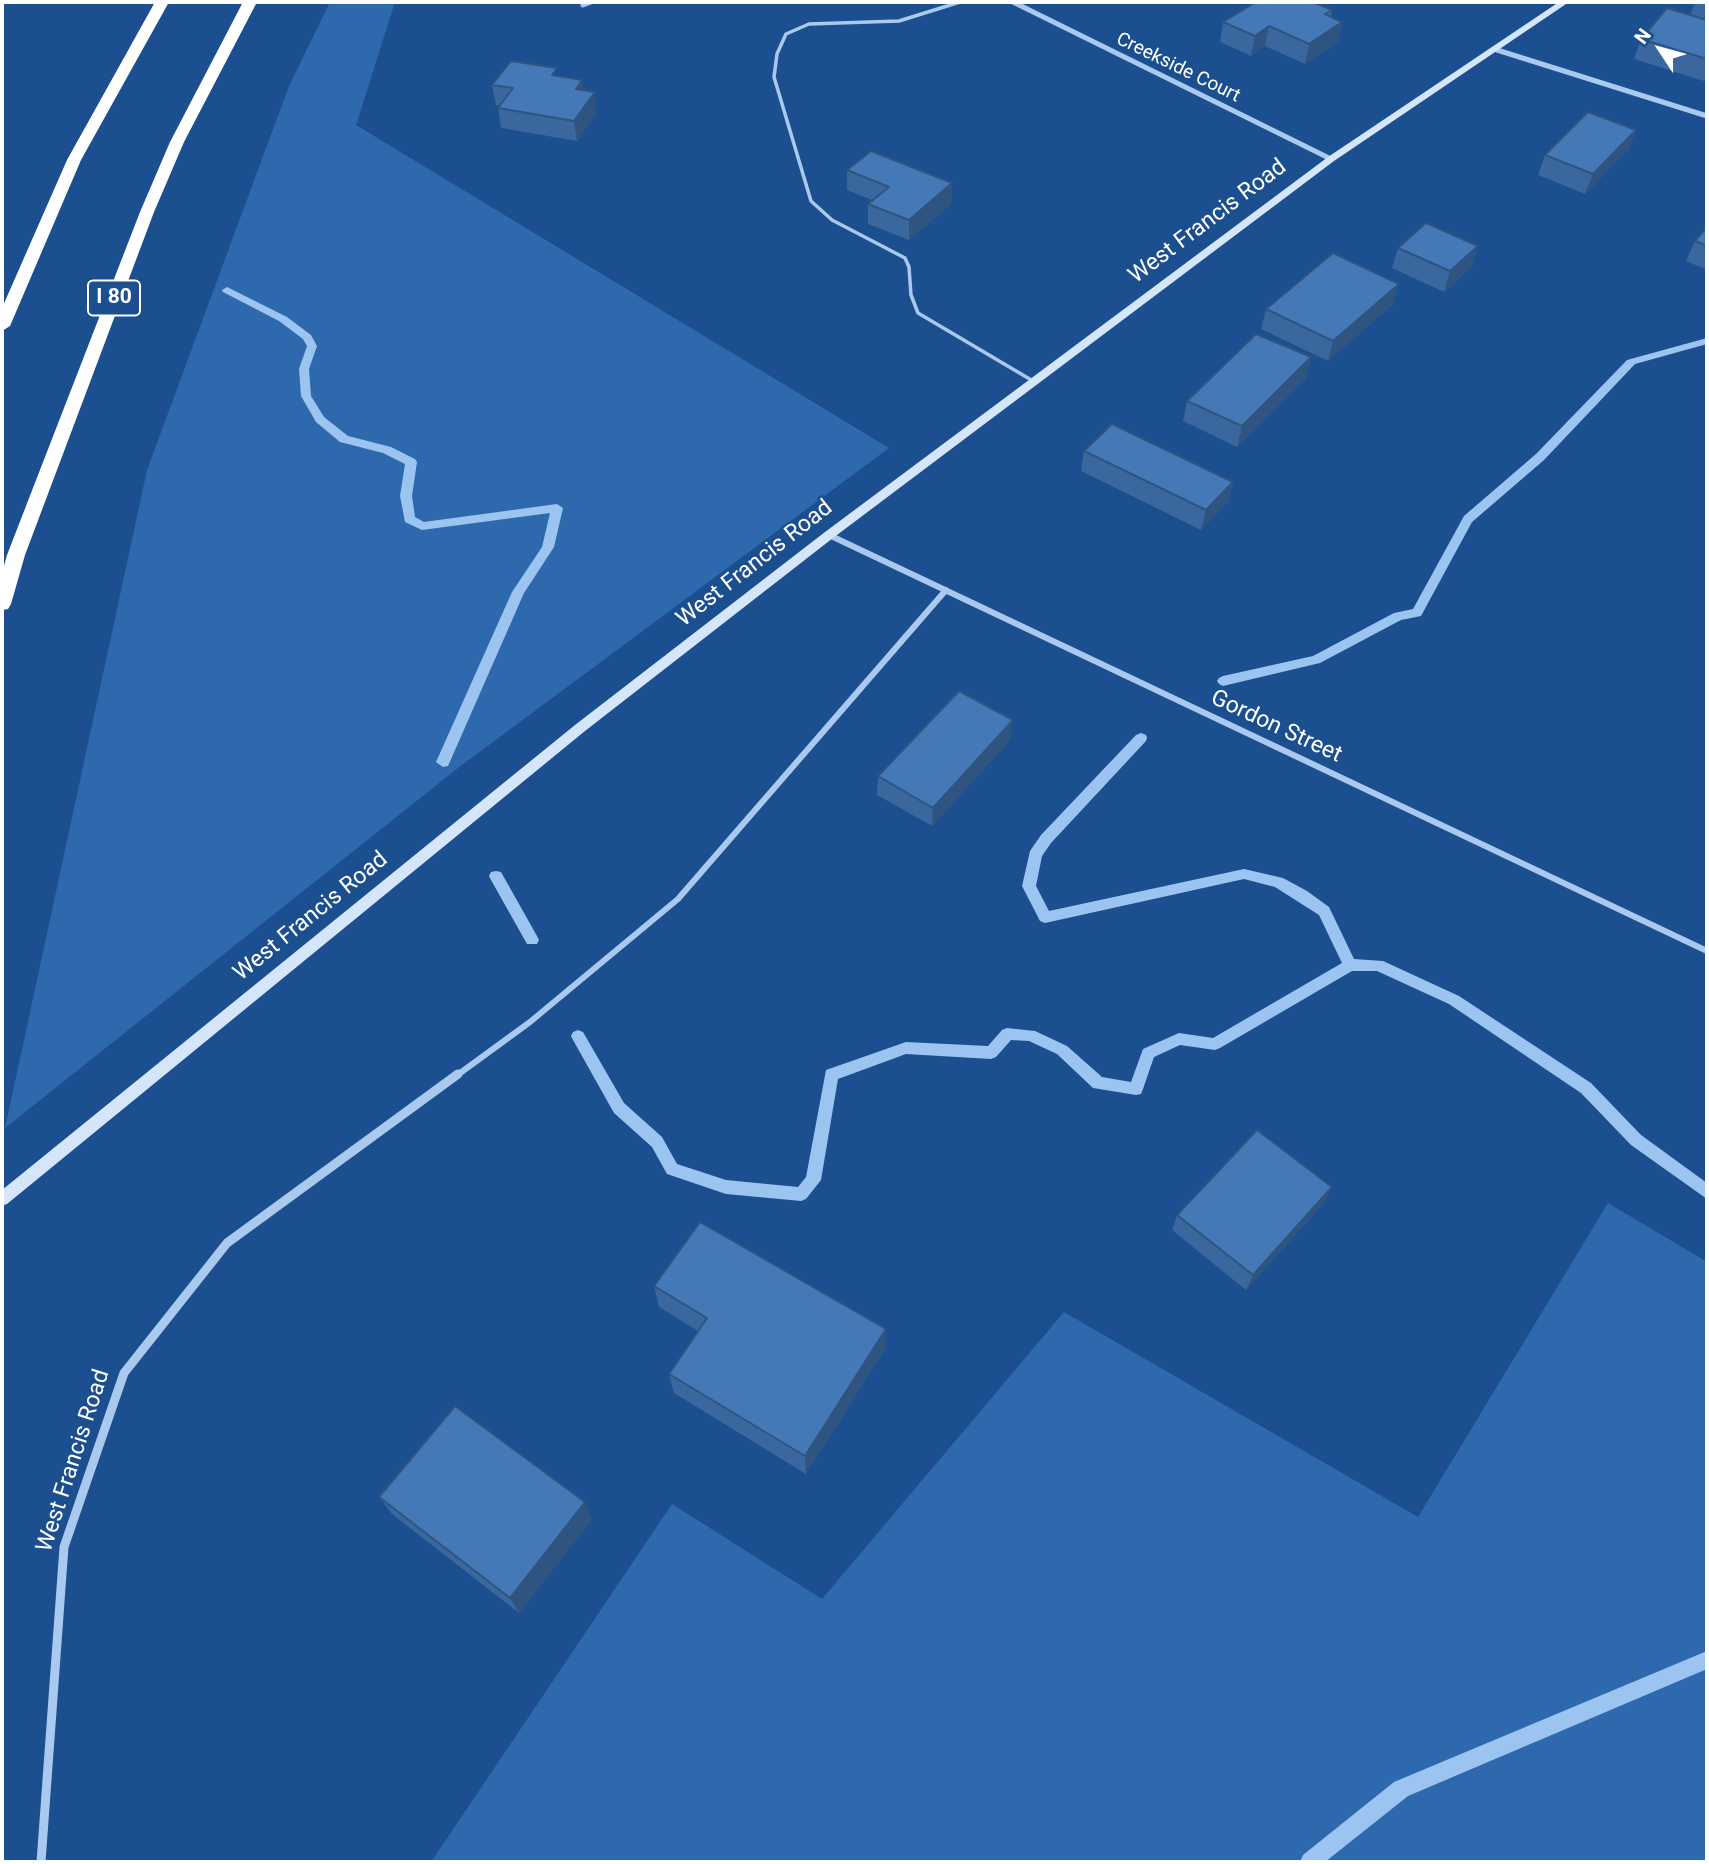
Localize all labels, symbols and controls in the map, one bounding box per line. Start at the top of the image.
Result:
north arrow [1625,14,1695,84]
text: N [1629,24,1656,49]
street label: Creekside Court [1112,28,1244,108]
street label: West Francis Road [1124,154,1292,290]
road number: I 80 [88,280,140,316]
street label: West Francis Road [672,495,838,633]
street label: Gordon Street [1206,685,1346,769]
street label: West Francis Road [228,846,394,988]
street label: West Francis Road [31,1366,117,1556]

